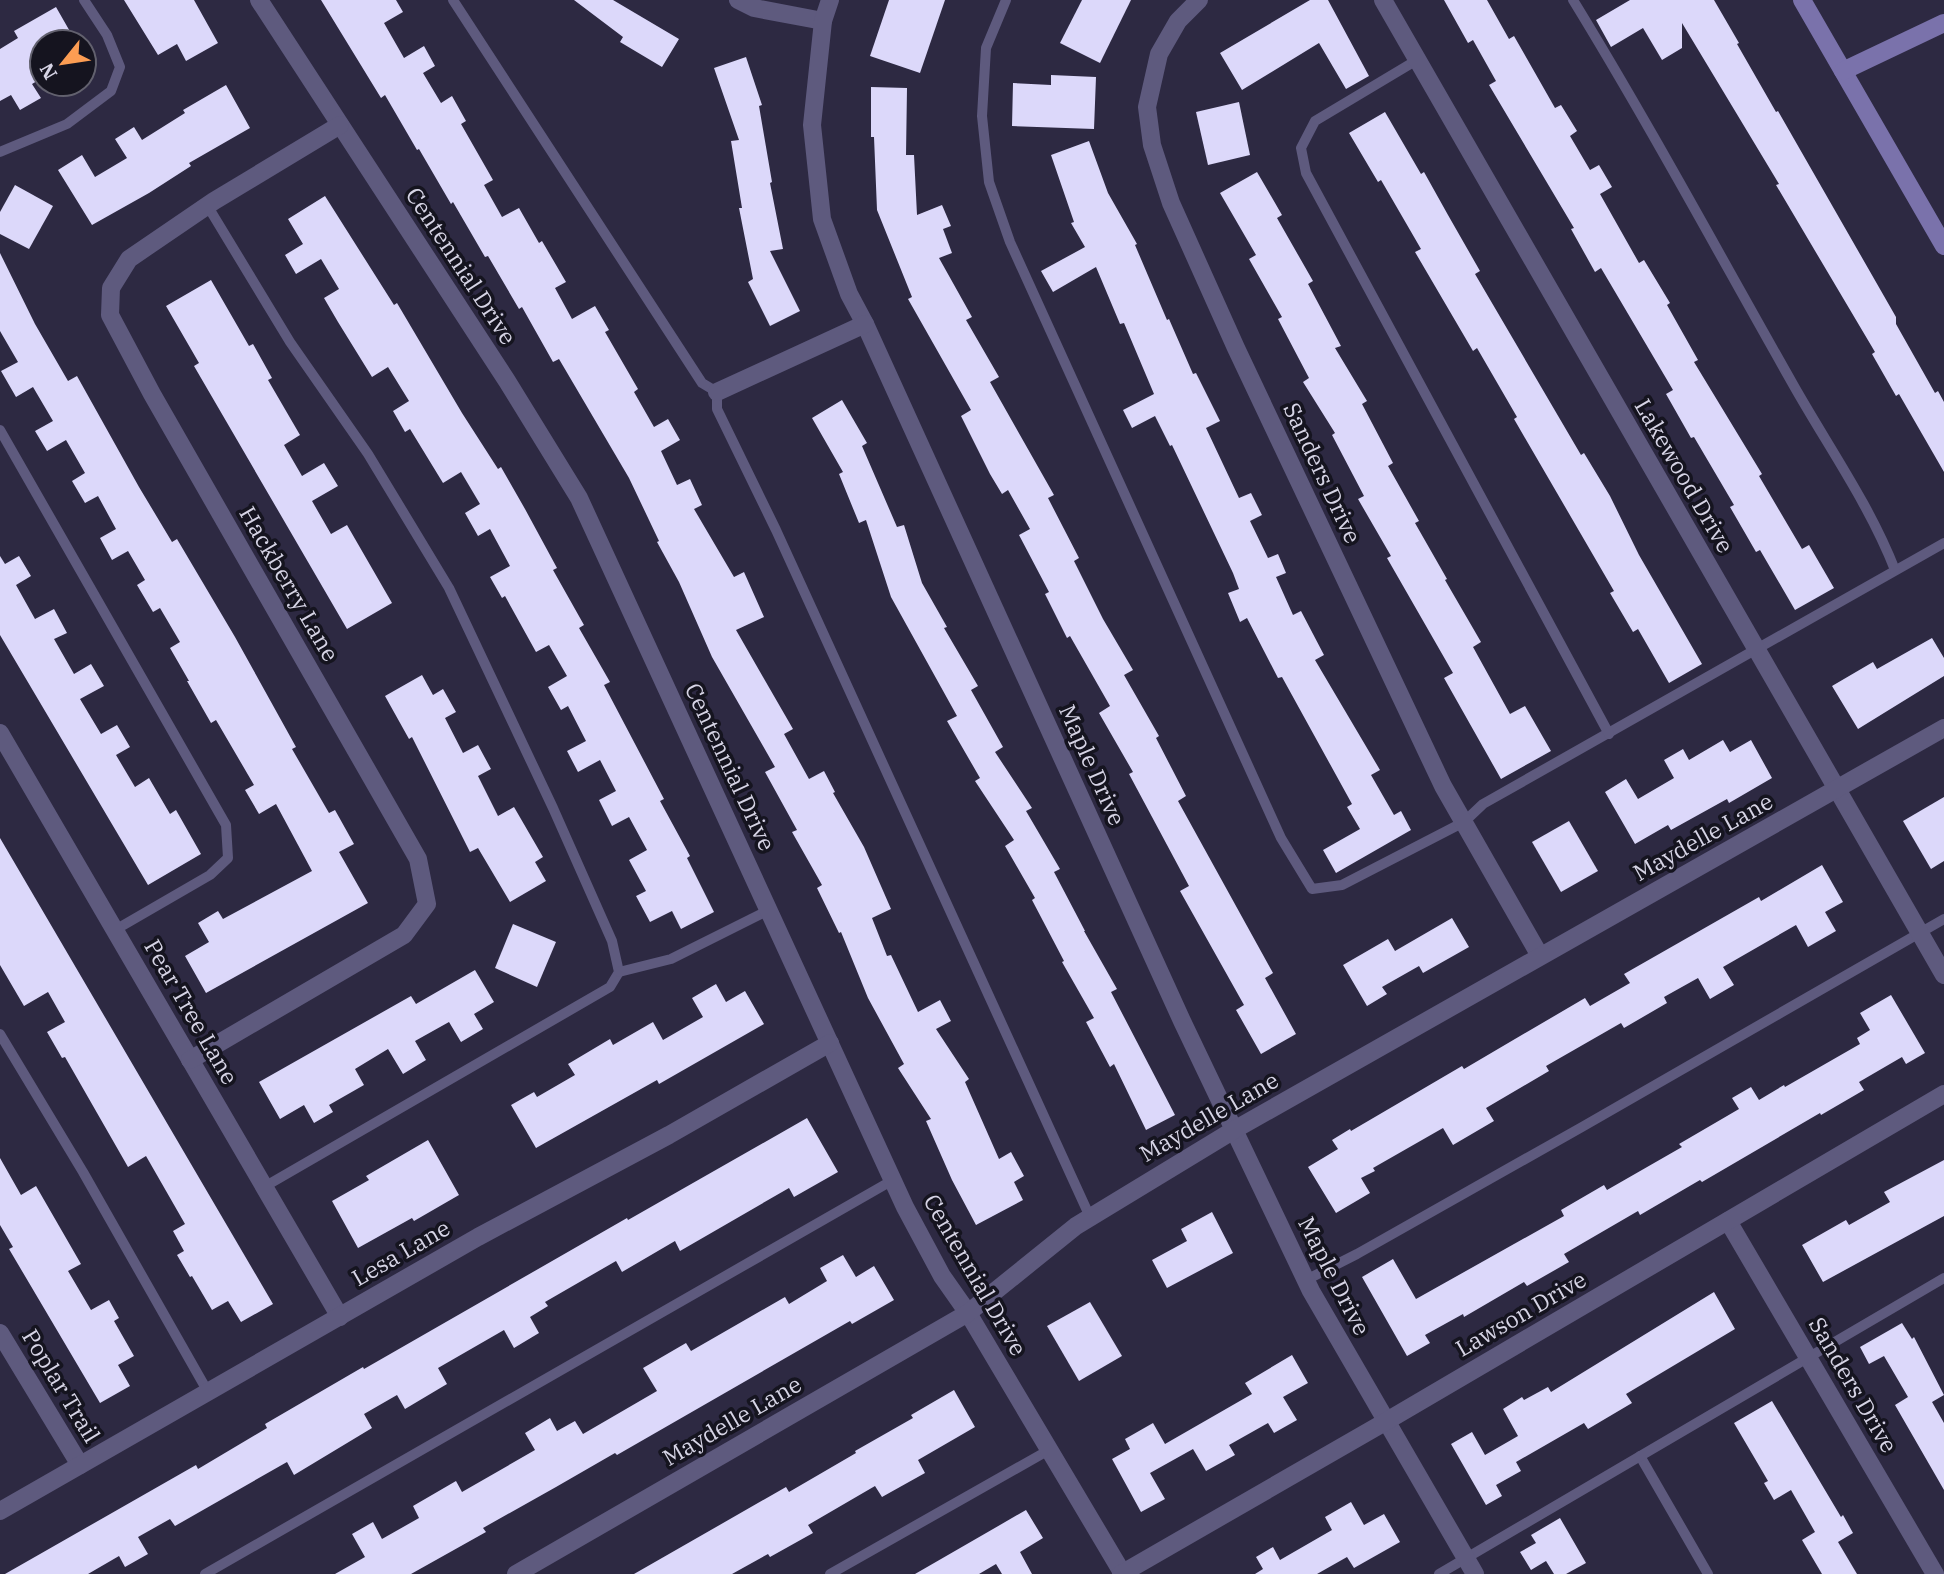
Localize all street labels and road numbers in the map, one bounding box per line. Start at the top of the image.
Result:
street label: Centennial Drive [400,181,524,350]
street label: Lakewood Drive [1629,393,1741,558]
street label: Sanders Drive [1277,397,1369,548]
street label: Hackberry Lane [233,501,346,666]
street label: Centennial Drive [679,678,783,855]
street label: Maple Drive [1053,699,1133,830]
street label: Maydelle Lane [1627,785,1778,887]
street label: Pear Tree Lane [138,934,246,1089]
street label: Maydelle Lane [1134,1064,1283,1168]
street label: Centennial Drive [917,1188,1034,1361]
street label: Maple Drive [1292,1211,1378,1340]
street label: Lesa Lane [346,1212,455,1292]
street label: Lawson Drive [1450,1264,1591,1363]
street label: Sanders Drive [1803,1311,1905,1458]
street label: Poplar Trail [16,1323,108,1448]
street label: Maydelle Lane [657,1368,806,1472]

